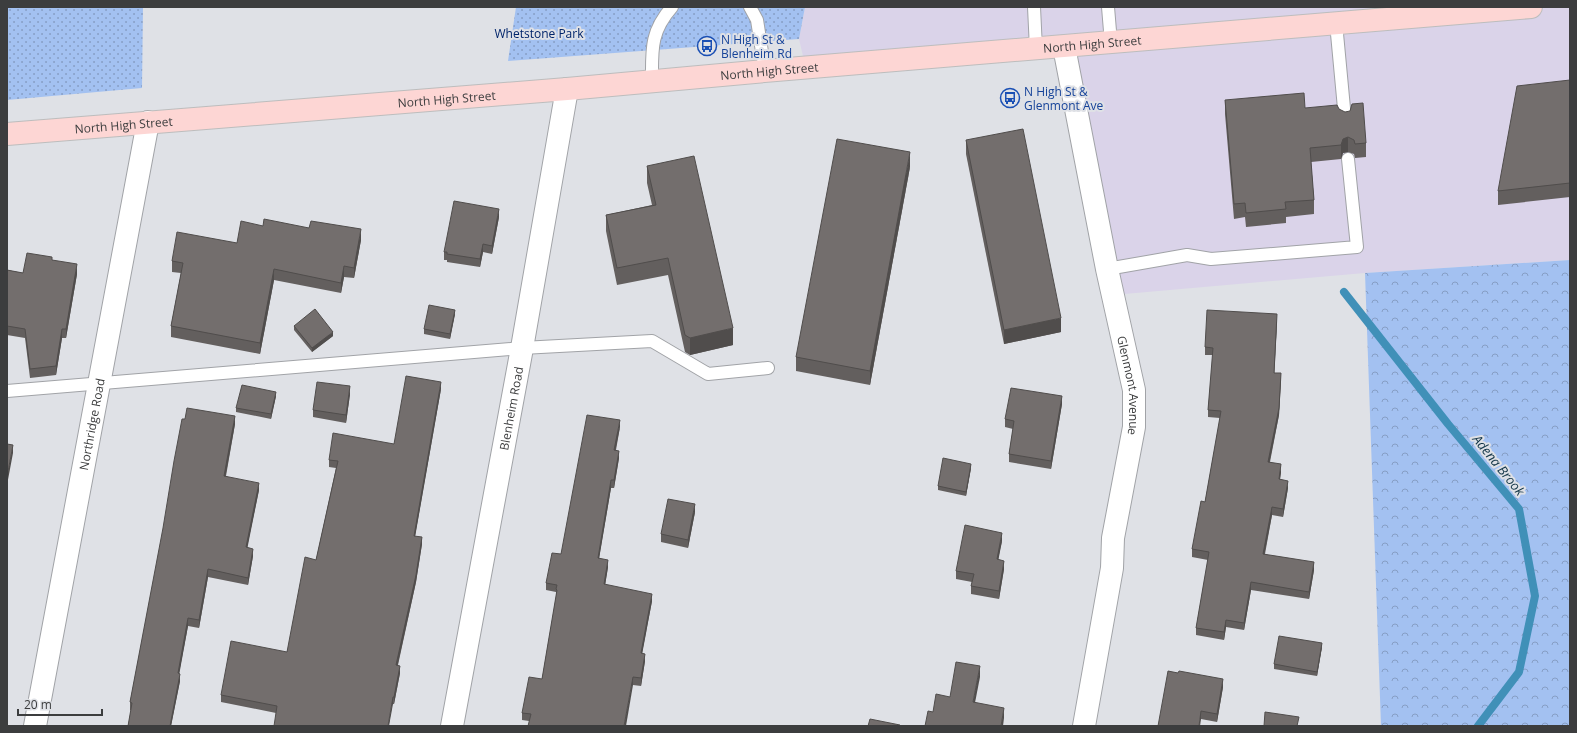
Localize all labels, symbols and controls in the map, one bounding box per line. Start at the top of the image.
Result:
park label: Whetstone Park [495,25,584,42]
place label: N High St & Blenheim Rd [721,31,792,62]
street label: North High Street [1043,31,1142,56]
bus stop icon: N High St & Blenheim Rd [696,35,718,57]
street label: North High Street [720,58,819,84]
place label: N High St & Glenmont Ave [1024,83,1104,114]
street label: North High Street [397,86,496,111]
bus stop icon: N High St & Glenmont Ave [999,87,1021,109]
street label: North High Street [74,112,173,137]
street label: Glenmont Avenue [1114,334,1143,437]
street label: Blenheim Road [495,365,527,452]
street label: Northridge Road [75,377,108,472]
water label: Adena Brook [1468,430,1530,500]
scale bar [18,691,102,717]
text: 20 m [24,696,52,713]

